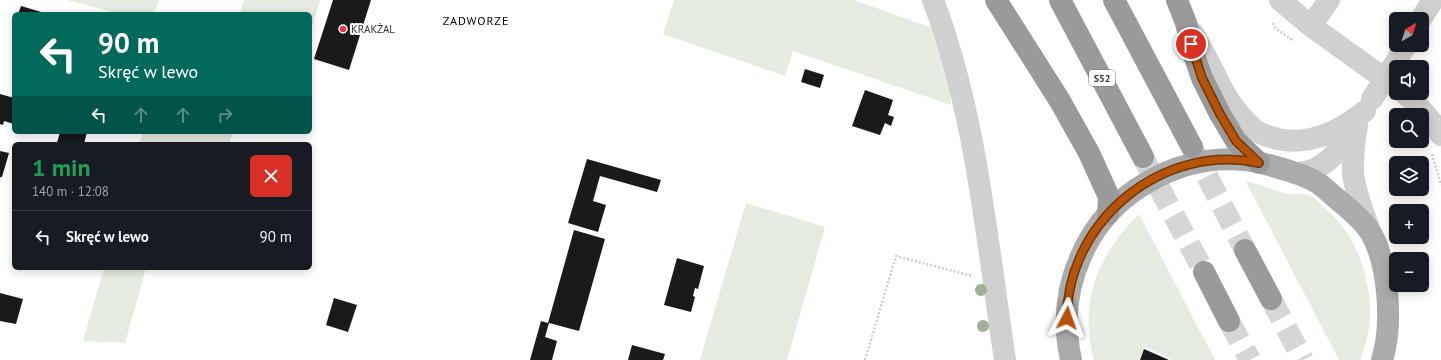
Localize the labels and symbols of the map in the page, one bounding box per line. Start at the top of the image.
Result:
north arrow [1389,12,1429,52]
district label: ZADWORZE [443,13,509,28]
place label: KRAKŻAL [351,22,395,36]
marker: KRAKŻAL [338,24,348,34]
pin [1174,27,1208,61]
road number: S52 [1089,70,1115,86]
position arrow [1046,297,1088,339]

